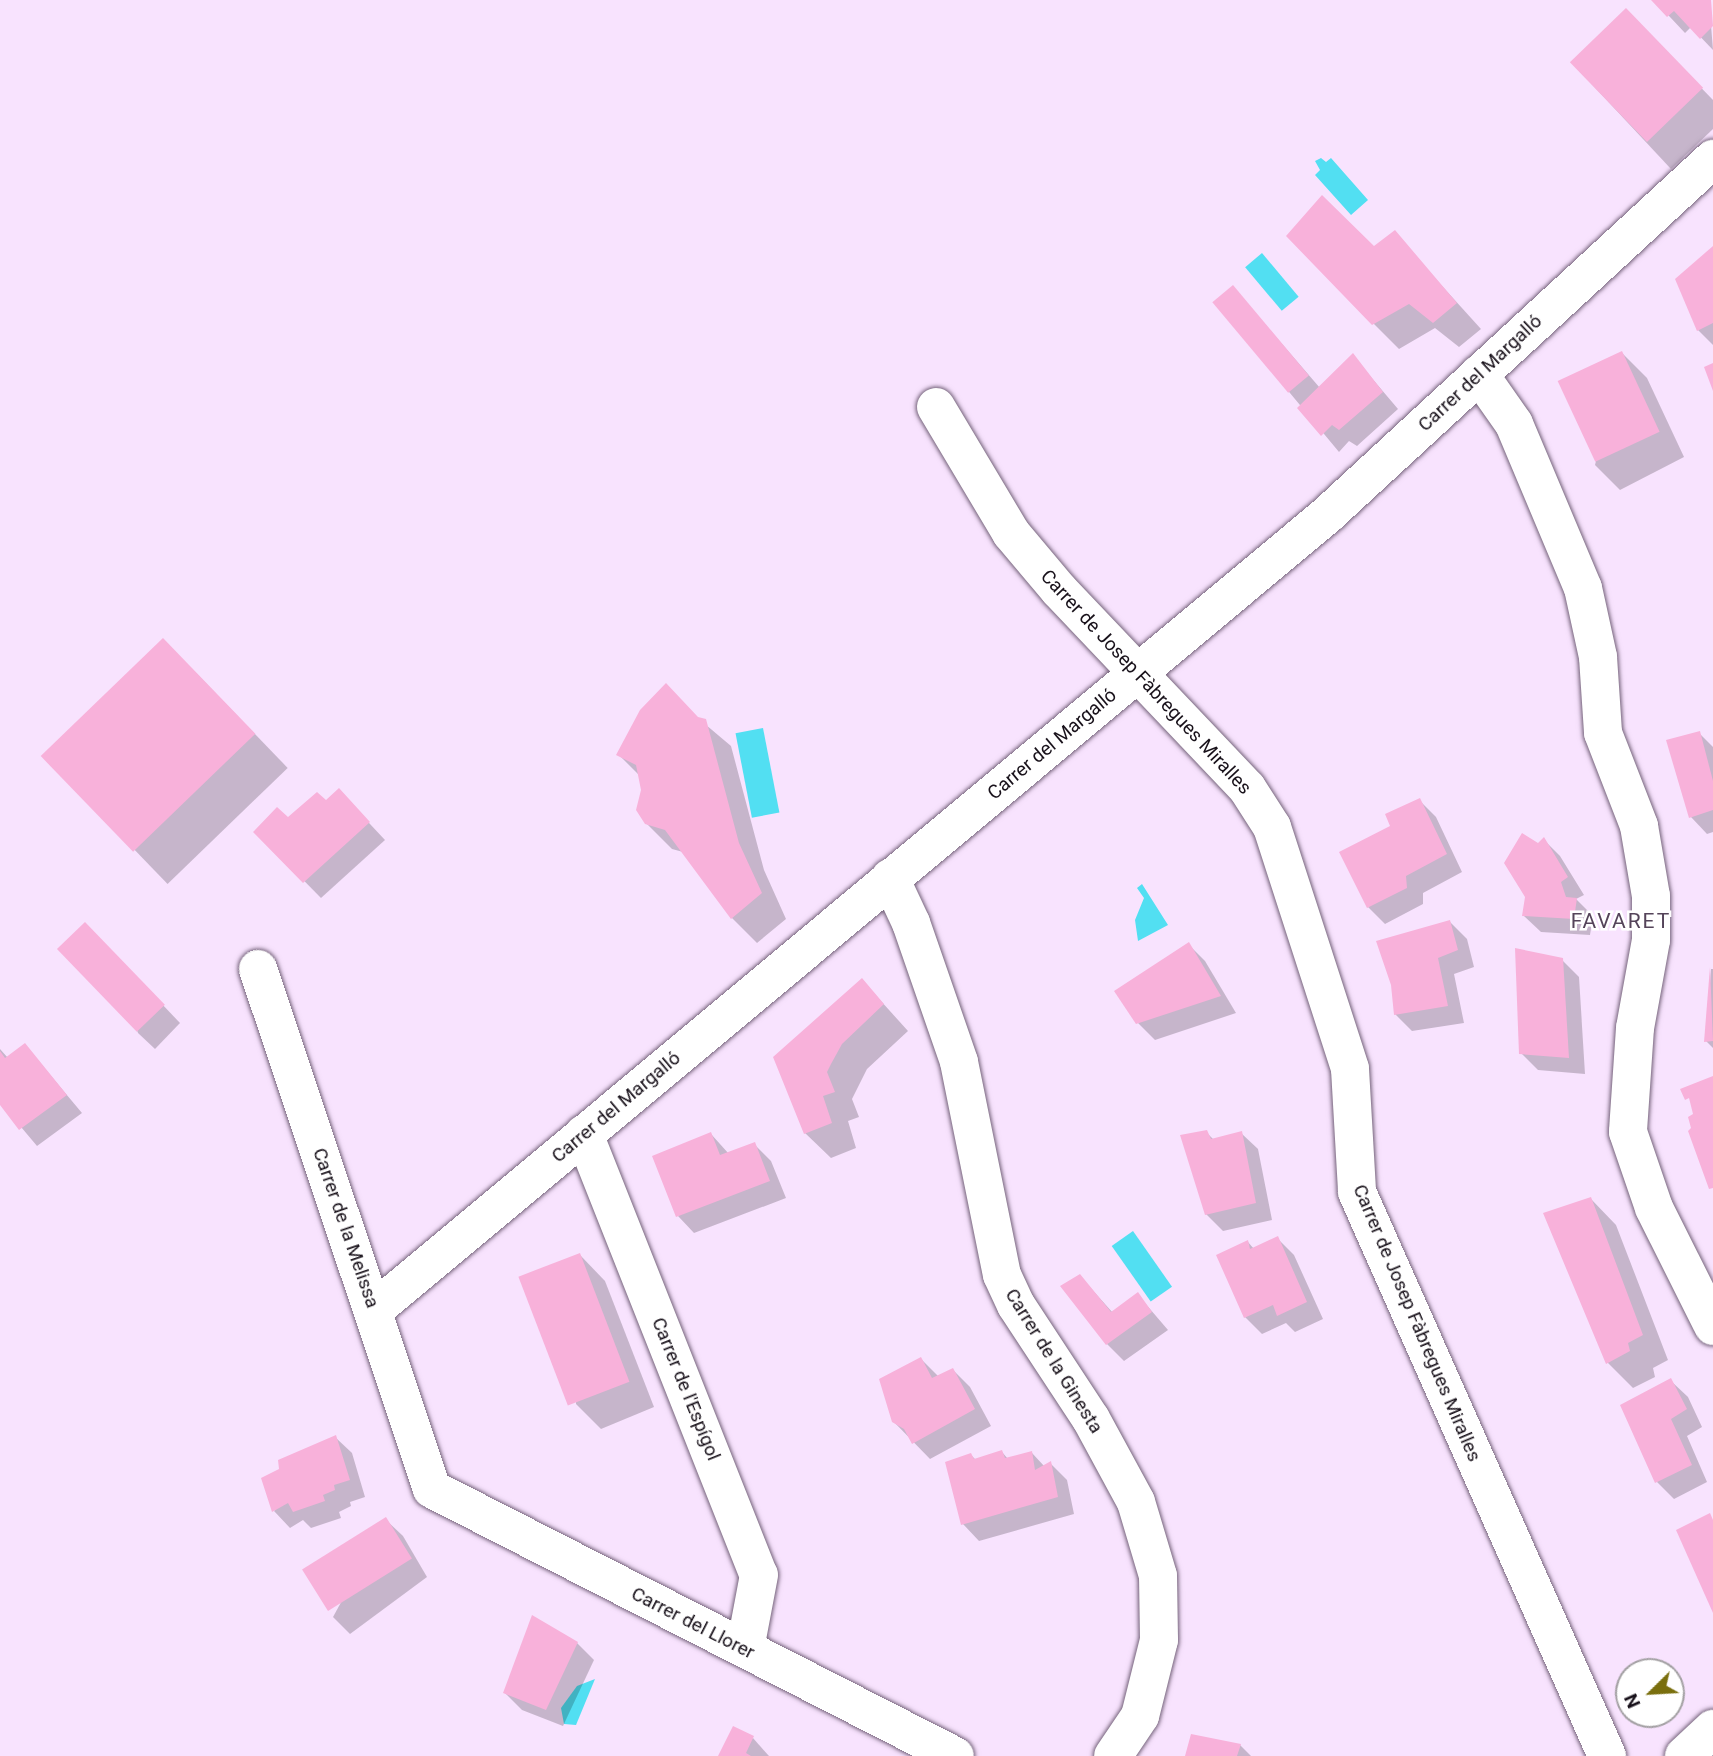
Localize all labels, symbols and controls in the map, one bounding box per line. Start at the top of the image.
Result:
street label: Carrer del Margalló [1413,310,1547,436]
street label: Carrer de Josep Fàbregues Miralles [1036,565,1256,799]
street label: Carrer del Margalló [983,684,1121,804]
district label: FAVARET [1572,908,1670,934]
street label: Carrer del Margalló [547,1047,685,1167]
street label: Carrer de la Melissa [308,1145,384,1311]
street label: Carrer de Josep Fàbregues Miralles [1348,1181,1486,1465]
street label: Carrer de la Ginesta [1000,1284,1108,1438]
street label: Carrer de l'Espígol [647,1314,725,1464]
street label: Carrer del Llorer [628,1582,758,1664]
north arrow [1615,1658,1685,1728]
text: N [1619,1690,1645,1712]

